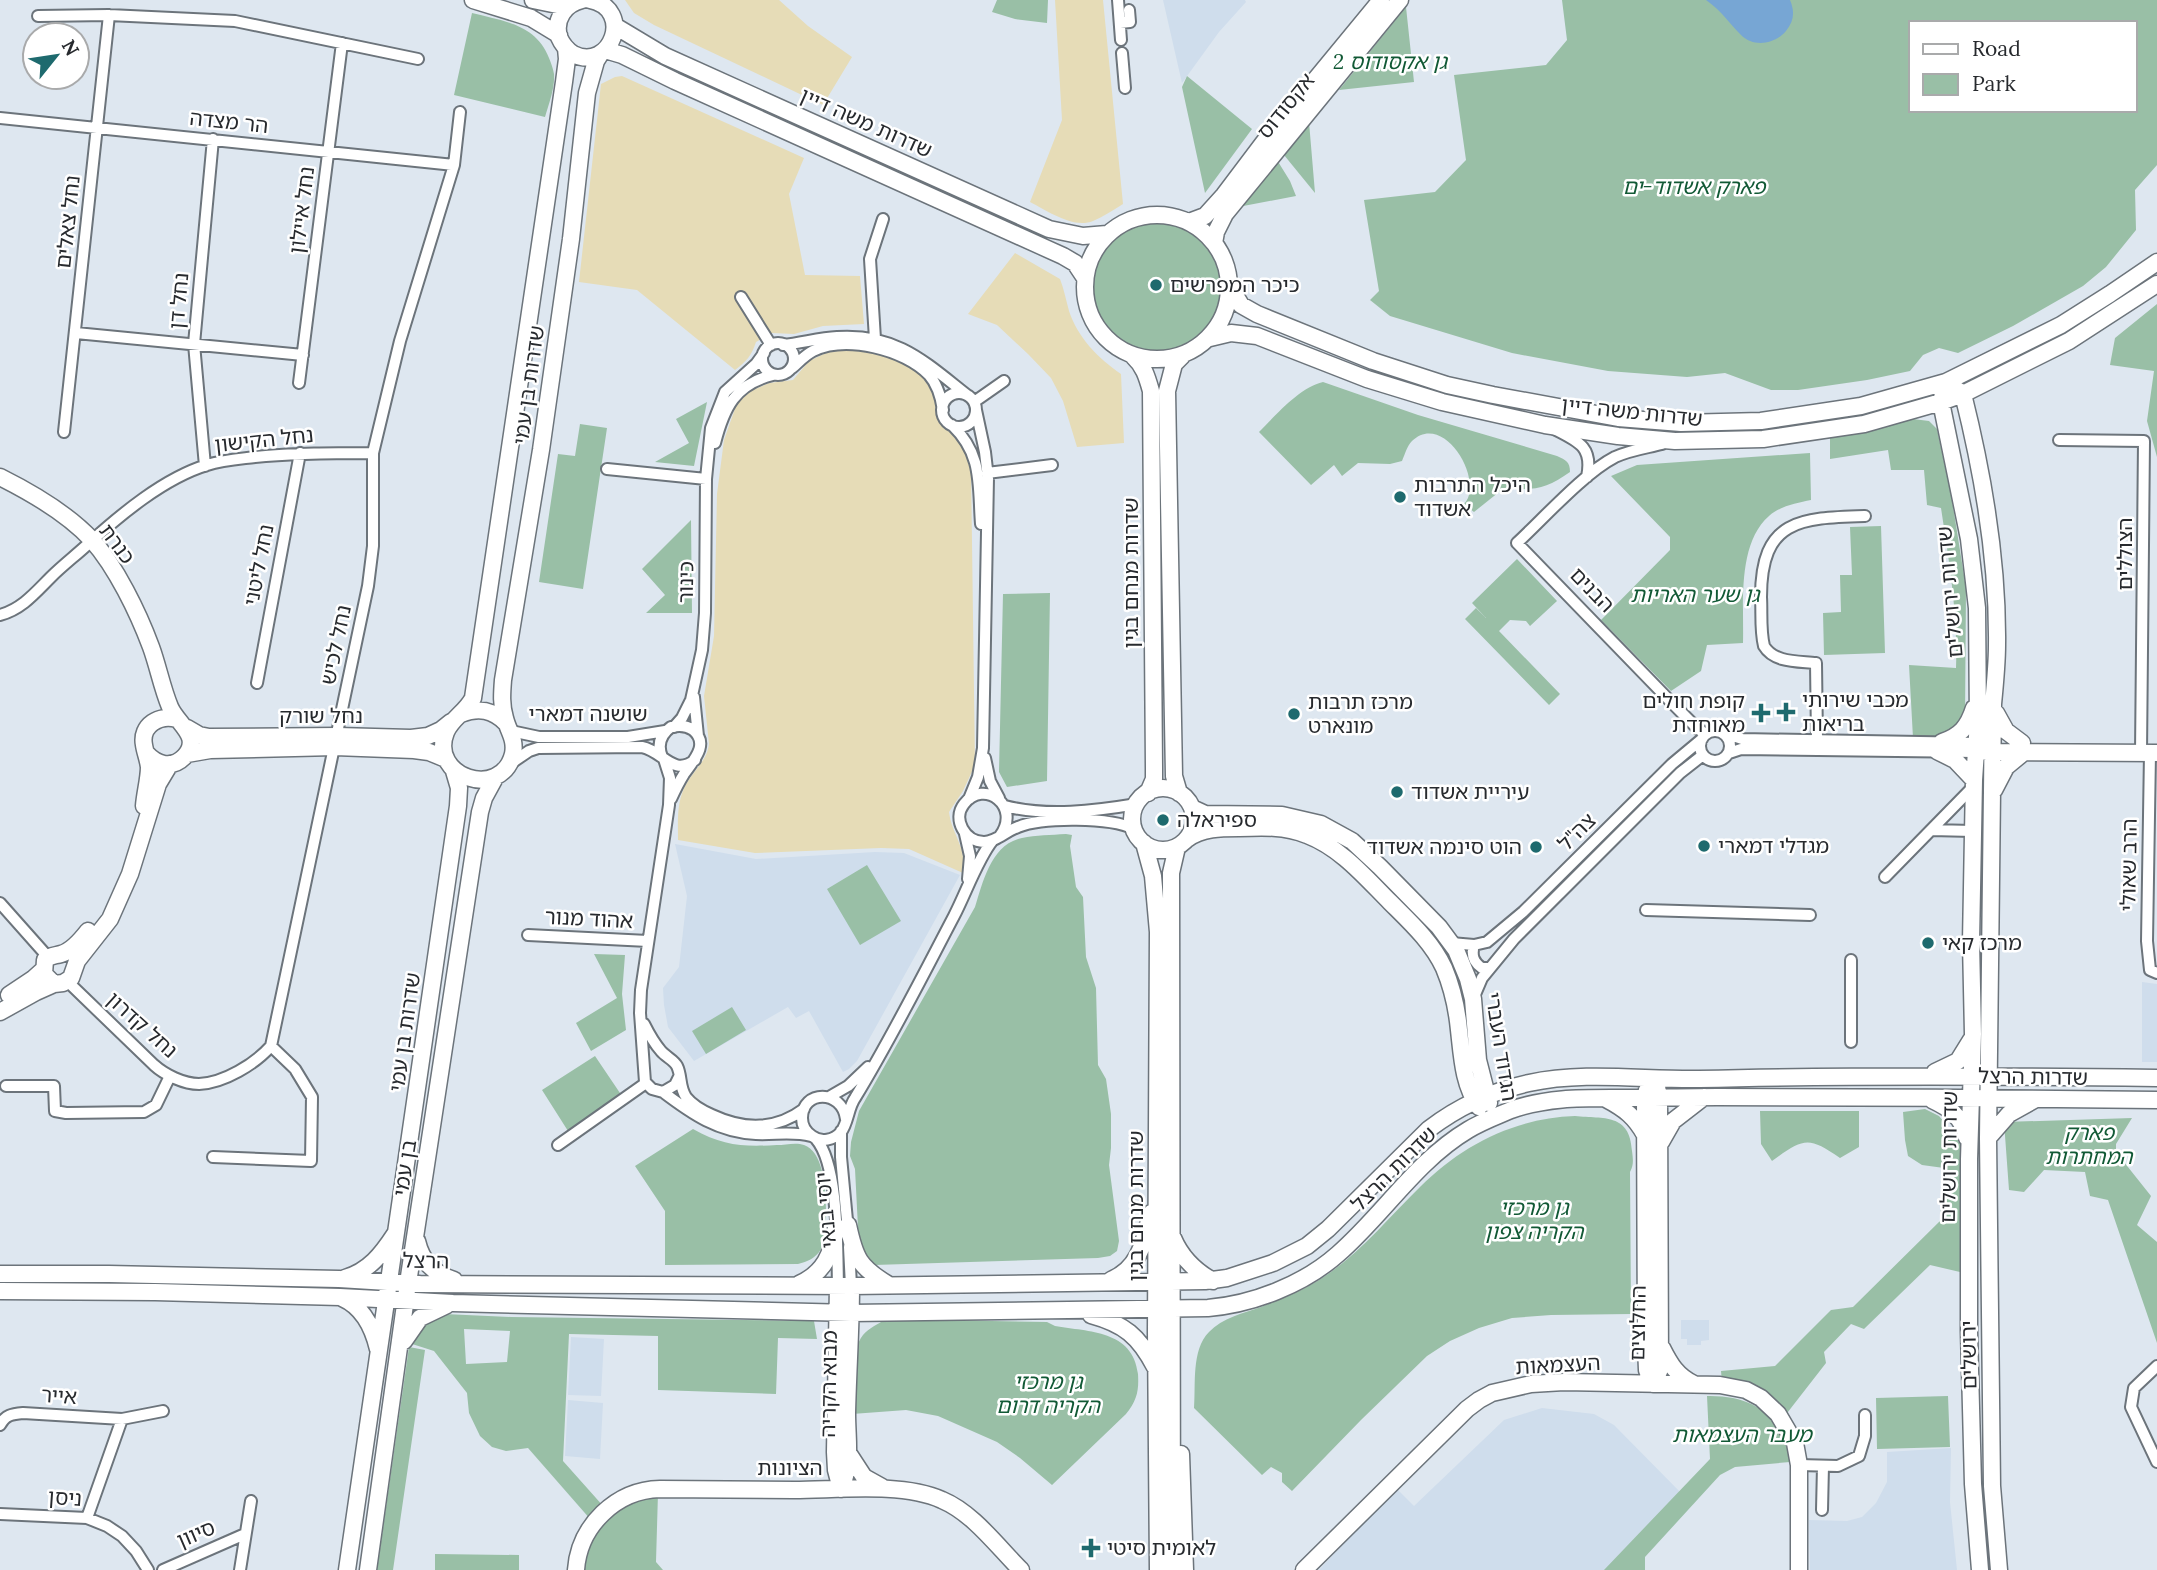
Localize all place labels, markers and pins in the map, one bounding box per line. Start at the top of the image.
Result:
place label: כיכר המפרשים [1170,271,1299,298]
marker: כיכר המפרשים [1148,277,1164,293]
place label: היכל התרבות אשדוד [1414,471,1531,522]
marker: היכל התרבות אשדוד [1392,489,1408,505]
place label: מכבי שירותי בריאות [1802,686,1909,737]
place label: קופת חולים מאוחדת [1642,687,1745,738]
place label: מרכז תרבות מונארט [1308,688,1413,739]
marker: מכבי שירותי בריאות [1776,702,1796,722]
marker: קופת חולים מאוחדת [1751,703,1771,723]
marker: מרכז תרבות מונארט [1286,706,1302,722]
place label: עיריית אשדוד [1411,778,1529,805]
marker: עיריית אשדוד [1389,784,1405,800]
place label: ספיראלה [1177,806,1257,833]
marker: ספיראלה [1155,812,1171,828]
place label: מגדלי דמארי [1718,832,1829,859]
place label: הוט סינמה אשדוד [1367,833,1522,860]
marker: מגדלי דמארי [1696,838,1712,854]
marker: הוט סינמה אשדוד [1528,839,1544,855]
place label: מרכז קאי [1942,929,2022,956]
marker: מרכז קאי [1920,935,1936,951]
place label: לאומית סיטי [1107,1534,1216,1561]
marker: לאומית סיטי [1081,1538,1101,1558]

